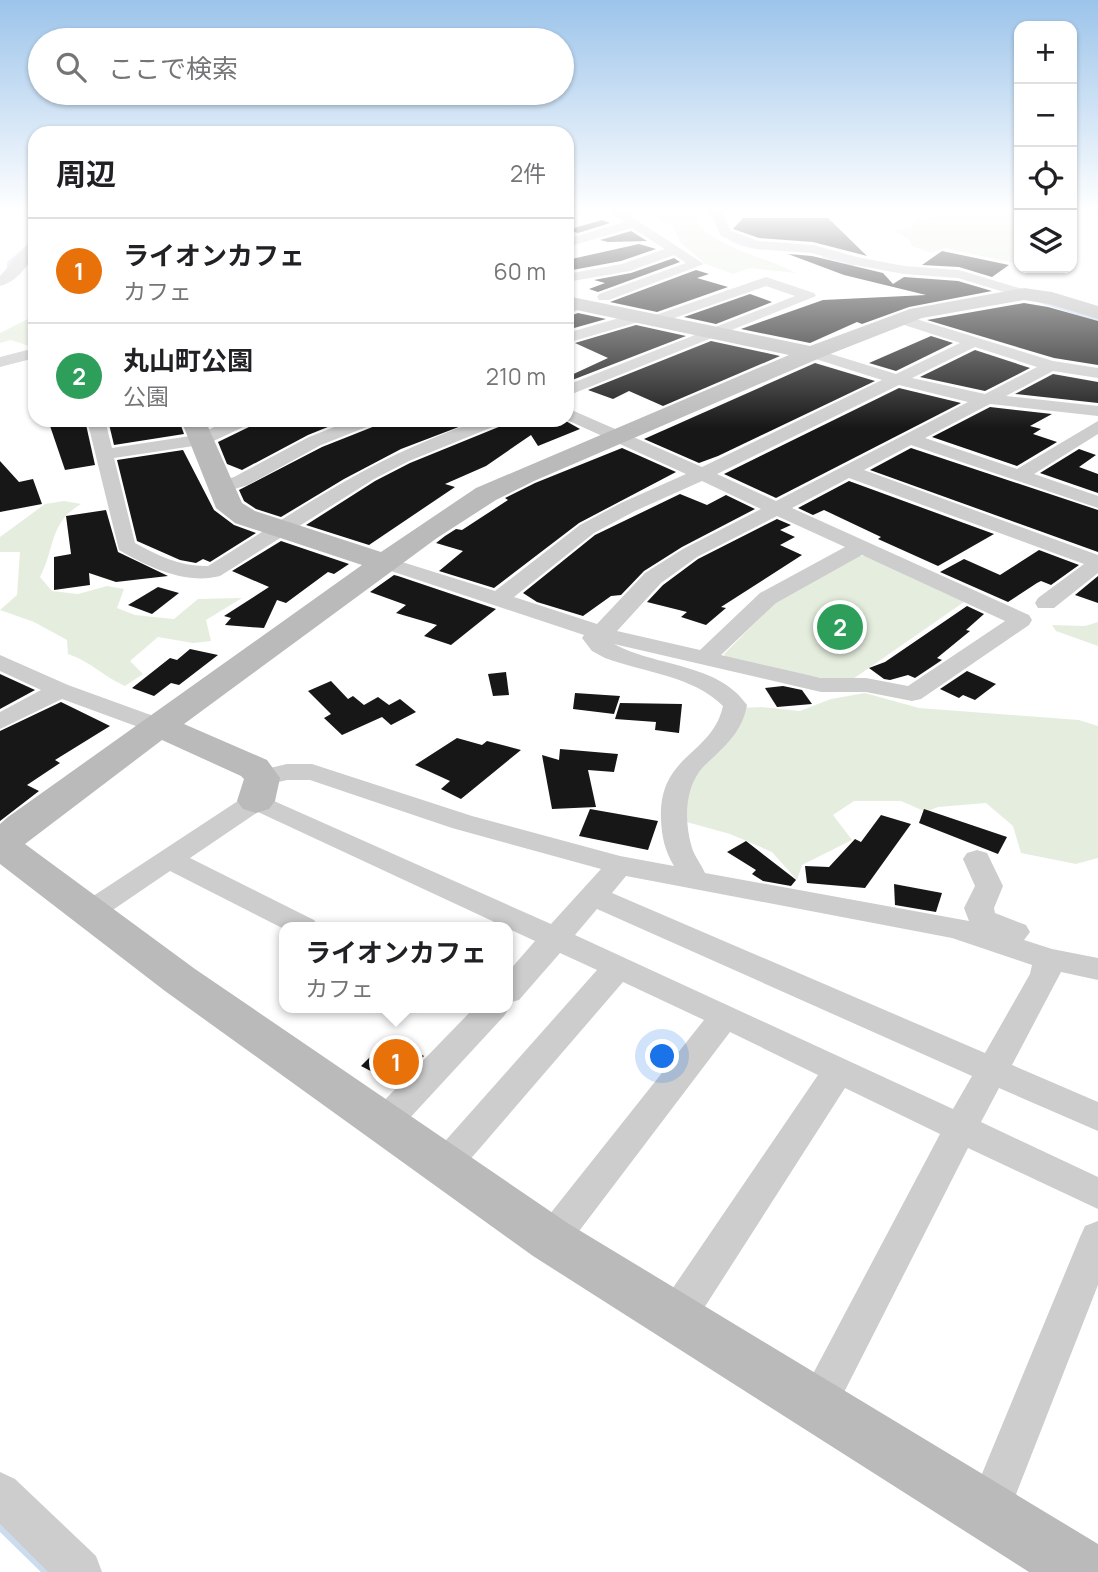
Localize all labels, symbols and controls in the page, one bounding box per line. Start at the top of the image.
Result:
map controls [1014,21,1077,273]
button: + [1014,21,1077,84]
search box [28,28,574,105]
icon: search [52,48,90,86]
text: ここで検索 [108,50,238,86]
button: − [1014,84,1077,147]
button: locate [1014,147,1077,210]
text: 周辺 [56,153,116,194]
text: 2件 [510,157,546,189]
button: layers [1014,210,1077,273]
text: ライオンカフェ [123,237,305,273]
text: 1 [74,255,84,287]
text: 60 m [494,255,546,287]
text: カフェ [123,275,192,307]
text: 丸山町公園 [123,342,253,378]
text: 2 [72,360,86,392]
text: 210 m [486,360,546,392]
text: 公園 [123,380,169,412]
pin: 2 [817,601,863,653]
popup [279,922,513,1013]
text: ライオンカフェ [305,934,487,970]
text: カフェ [305,972,374,1004]
pin: 1 [373,1036,419,1088]
your location [645,1039,679,1073]

